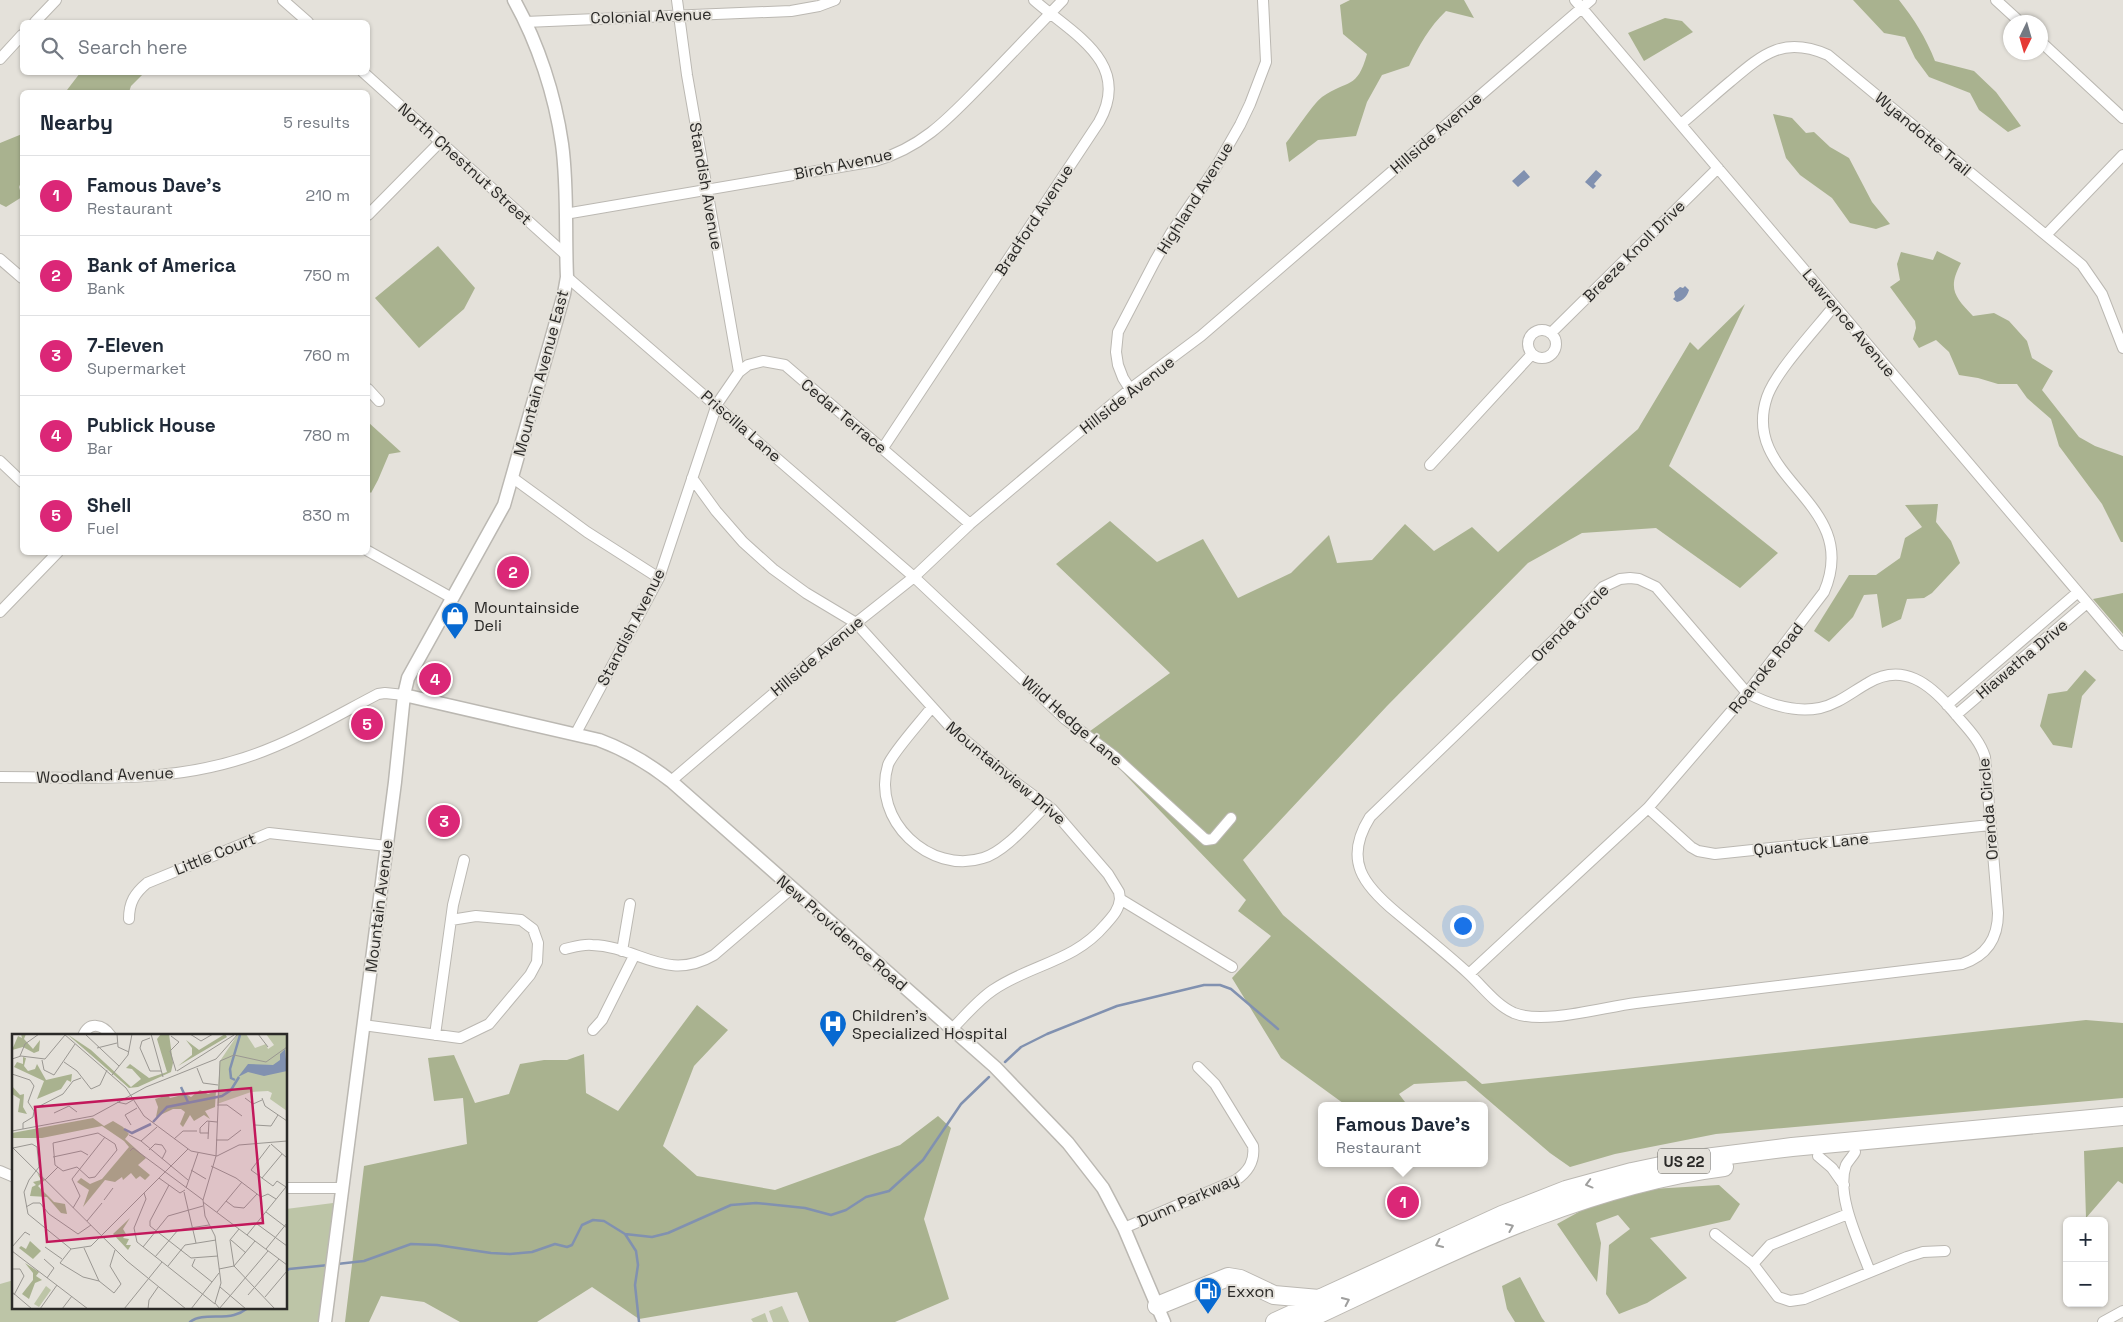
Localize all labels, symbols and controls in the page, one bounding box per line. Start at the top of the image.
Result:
street label: Colonial Avenue [590,3,712,29]
north arrow [2003,15,2048,60]
search box [20,20,370,75]
icon: search [38,34,66,62]
text: Search here [78,35,188,60]
street label: Hillside Avenue [1386,87,1486,179]
street label: Wyandotte Trail [1870,88,1976,180]
street label: North Chestnut Street [394,98,536,230]
text: Nearby [40,109,113,136]
text: 5 results [283,112,350,133]
street label: Standish Avenue [684,121,728,251]
street label: Highland Avenue [1152,138,1238,258]
street label: Birch Avenue [792,143,894,185]
street label: Bradford Avenue [990,160,1078,280]
text: Famous Dave's [87,173,221,198]
text: 1 [52,185,60,206]
text: 210 m [306,185,350,206]
street label: Breeze Knoll Drive [1578,195,1690,307]
text: Restaurant [87,198,173,219]
text: Bank of America [87,253,236,278]
text: 2 [51,265,61,286]
text: 750 m [303,265,350,286]
street label: Lawrence Avenue [1798,265,1900,381]
text: Bank [87,278,125,299]
street label: Mountain Avenue East [509,287,573,459]
text: 7-Eleven [87,333,164,358]
text: 3 [51,345,61,366]
text: 760 m [303,345,350,366]
street label: Hillside Avenue [1075,351,1179,439]
text: Supermarket [87,358,186,379]
street label: Cedar Terrace [797,374,891,458]
street label: Priscilla Lane [696,385,786,467]
text: Publick House [87,413,216,438]
text: 4 [51,425,61,446]
text: 780 m [303,425,350,446]
text: Bar [87,438,113,459]
text: Shell [87,493,131,518]
text: 5 [51,505,61,526]
text: 830 m [302,505,350,526]
text: Fuel [87,518,119,539]
pin: 2 [497,553,529,591]
street label: Standish Avenue [592,565,670,689]
street label: Orenda Circle [1526,579,1614,667]
place label: Mountainside Deli [474,597,579,636]
shop icon: Mountainside Deli [440,601,470,640]
street label: Hillside Avenue [766,611,868,701]
street label: Hiawatha Drive [1972,614,2072,704]
street label: Roanoke Road [1724,618,1808,718]
pin: 4 [419,660,451,698]
street label: Wild Hedge Lane [1017,671,1127,771]
pin: 5 [351,705,383,743]
street label: Mountainview Drive [942,717,1070,829]
street label: Orenda Circle [1973,757,2003,861]
street label: Woodland Avenue [36,762,174,788]
pin: 3 [428,802,460,840]
street label: Quantuck Lane [1752,827,1870,861]
street label: Little Court [171,828,259,880]
street label: Mountain Avenue [360,838,398,974]
street label: New Providence Road [772,871,912,995]
your location [1450,913,1476,939]
place label: Children's Specialized Hospital [852,1005,1008,1044]
hospital icon: Children's Specialized Hospital [818,1009,848,1048]
inset map [12,1034,288,1310]
popup [1318,1102,1488,1167]
text: Famous Dave's [1336,1112,1470,1137]
text: Restaurant [1336,1137,1422,1158]
road number: US 22 [1658,1148,1710,1174]
street label: Dunn Parkway [1134,1168,1242,1232]
one-way arrow [1585,1178,1594,1189]
pin: 1 [1387,1183,1419,1221]
map controls [2063,1217,2108,1307]
button: + [2063,1217,2108,1262]
one-way arrow [1505,1223,1514,1234]
one-way arrow [1435,1238,1444,1249]
button: − [2063,1262,2108,1307]
fuel station icon: Exxon [1193,1276,1223,1315]
place label: Exxon [1227,1281,1274,1302]
one-way arrow [1341,1297,1350,1308]

